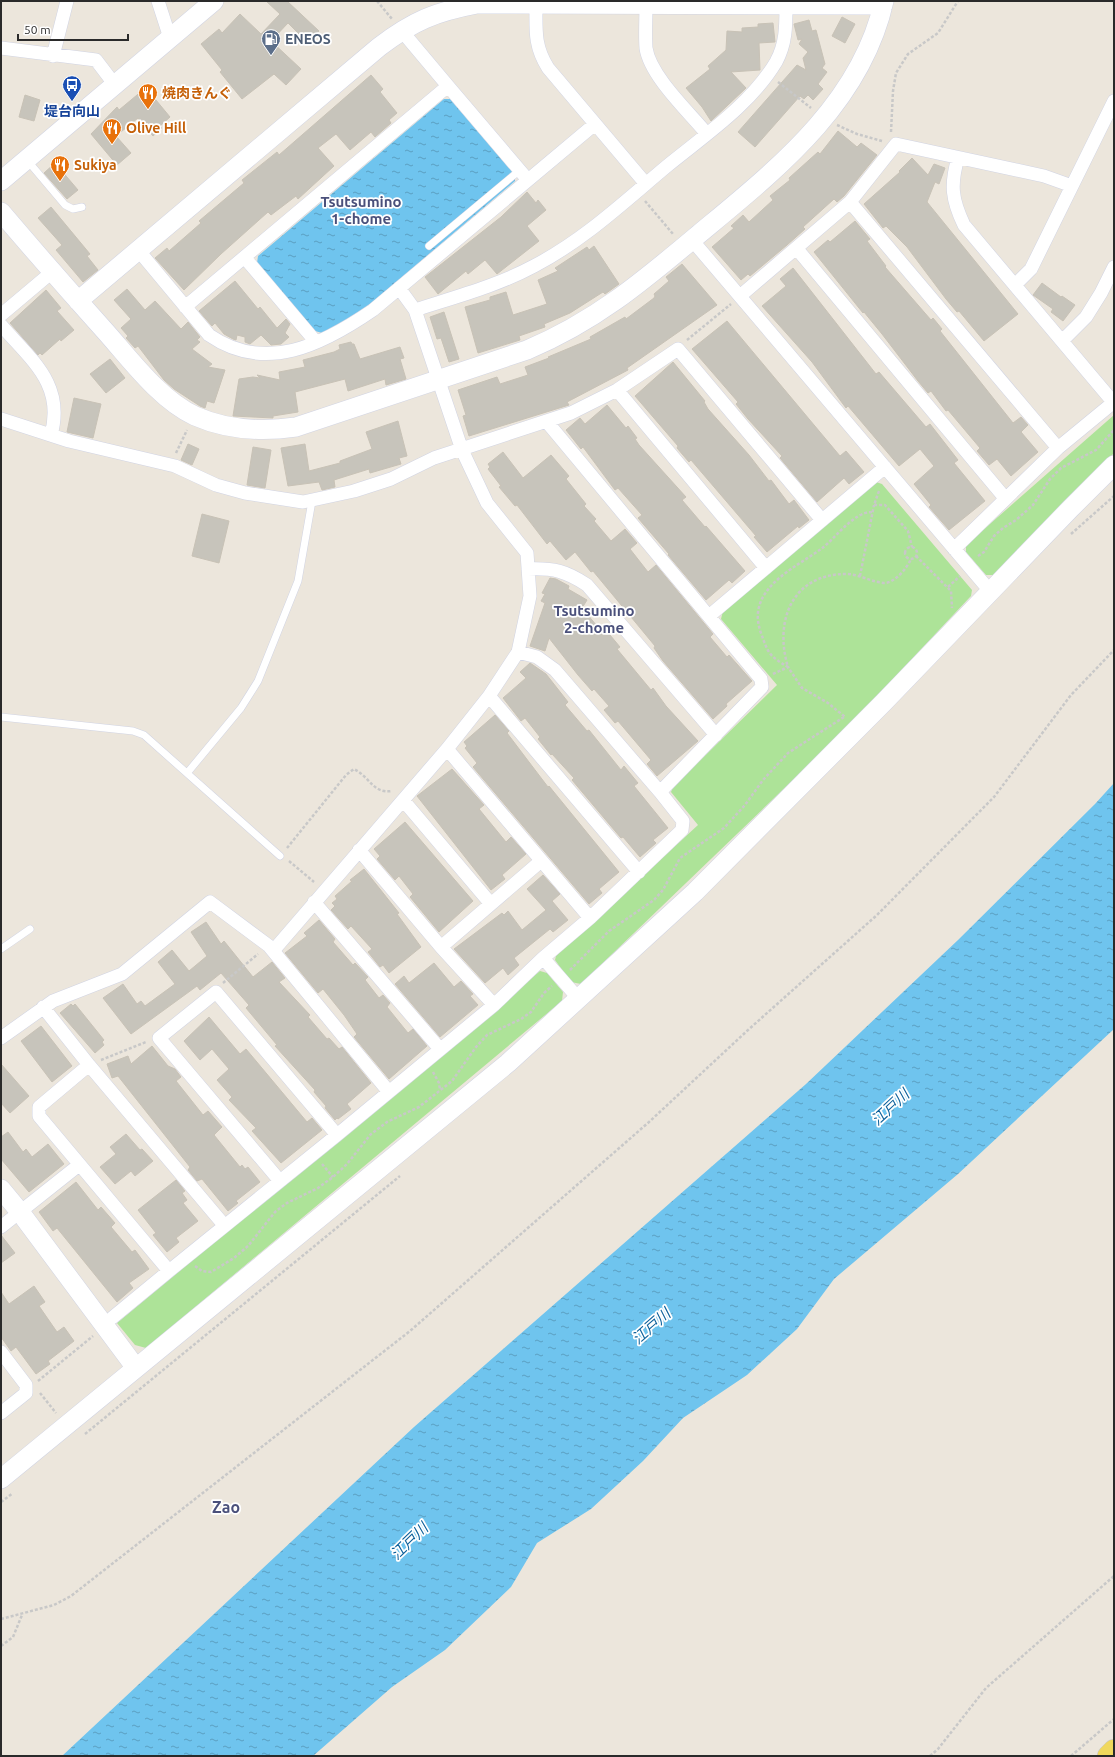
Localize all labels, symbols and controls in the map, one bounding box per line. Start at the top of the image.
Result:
scale bar [18,16,128,42]
text: 50 m [24,23,51,36]
fuel station icon: ENEOS [260,28,282,56]
place label: ENEOS [285,31,331,47]
bus stop icon: 堤台向山 [61,74,83,102]
restaurant icon: 焼肉きんぐ [137,82,159,110]
place label: 焼肉きんぐ [162,85,232,101]
place label: 堤台向山 [44,103,100,119]
restaurant icon: Olive Hill [101,117,123,145]
place label: Olive Hill [126,120,186,136]
restaurant icon: Sukiya [49,154,71,182]
place label: Sukiya [74,157,117,173]
district label: Tsutsumino 1-chome [320,193,402,227]
district label: Tsutsumino 2-chome [553,602,635,636]
water label: 江戸川 [868,1084,914,1129]
water label: 江戸川 [628,1304,675,1347]
district label: Zao [212,1498,240,1516]
water label: 江戸川 [387,1518,433,1563]

